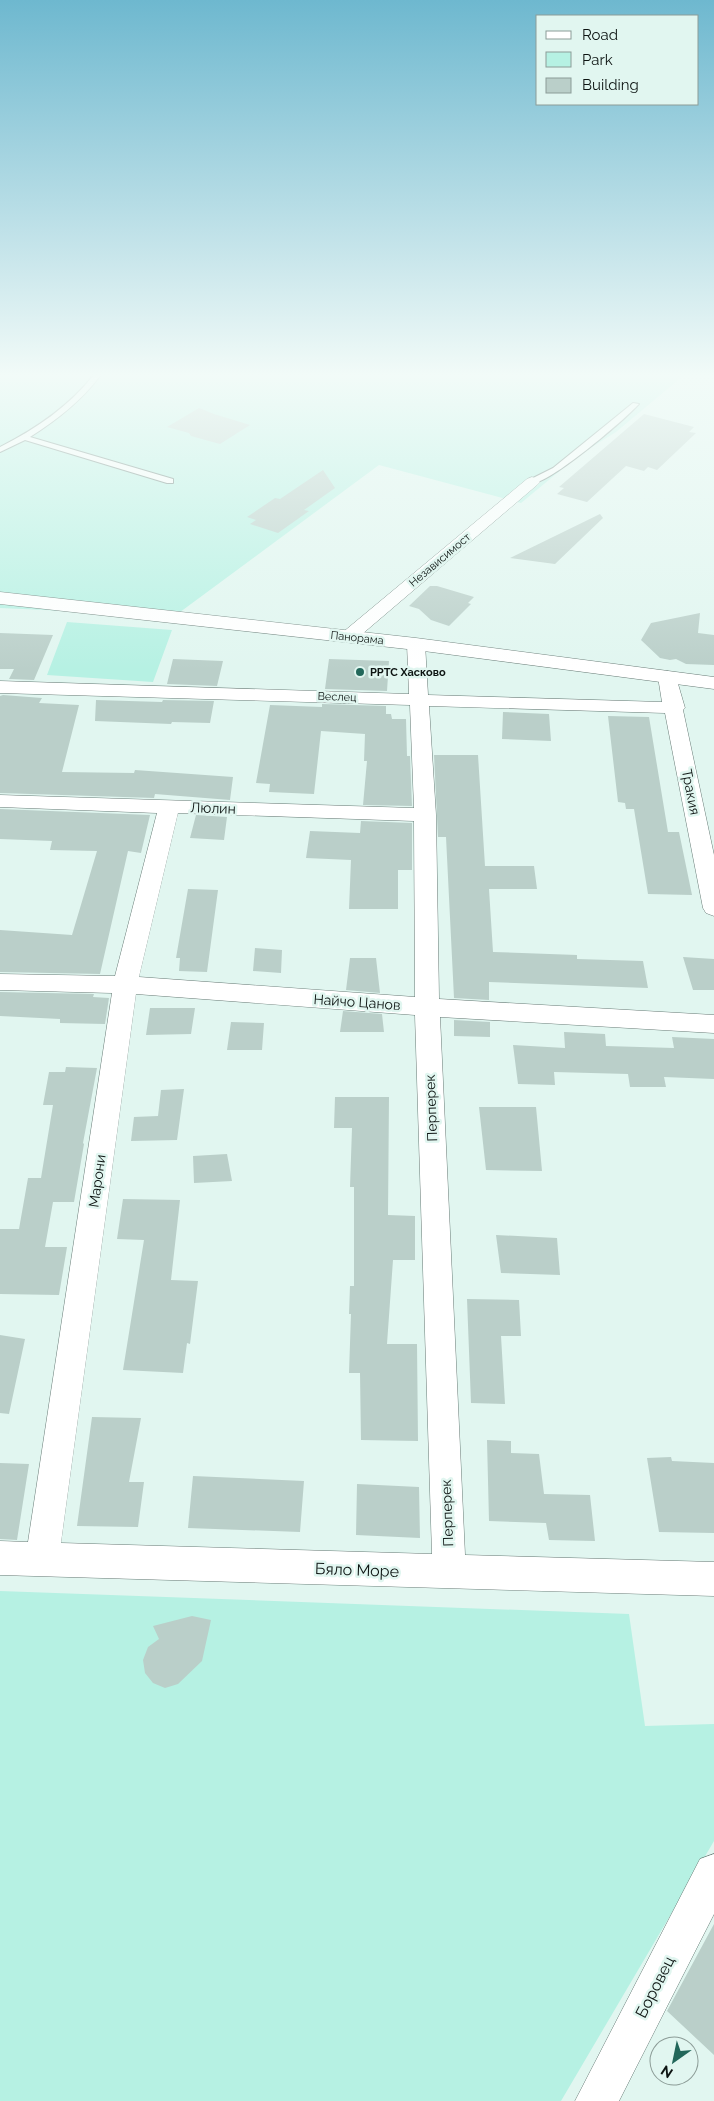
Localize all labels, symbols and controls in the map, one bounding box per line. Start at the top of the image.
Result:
legend [536,15,699,105]
text: Road [582,26,618,44]
text: Park [582,51,613,69]
text: Building [582,76,639,94]
street label: Независимост [407,530,474,589]
street label: Панорама [330,629,384,647]
marker: РРТС Хасково [354,666,366,678]
place label: РРТС Хасково [370,666,446,679]
street label: Веслец [317,690,357,704]
street label: Тракия [679,768,703,816]
street label: Люлин [190,799,236,817]
street label: Найчо Цанов [313,991,401,1013]
street label: Перперек [422,1074,440,1142]
street label: Марони [85,1153,109,1209]
street label: Перперек [438,1479,456,1547]
street label: Бяло Море [315,1559,399,1581]
street label: Боровец [631,1953,679,2021]
north arrow [649,2036,699,2086]
text: N [658,2062,676,2082]

